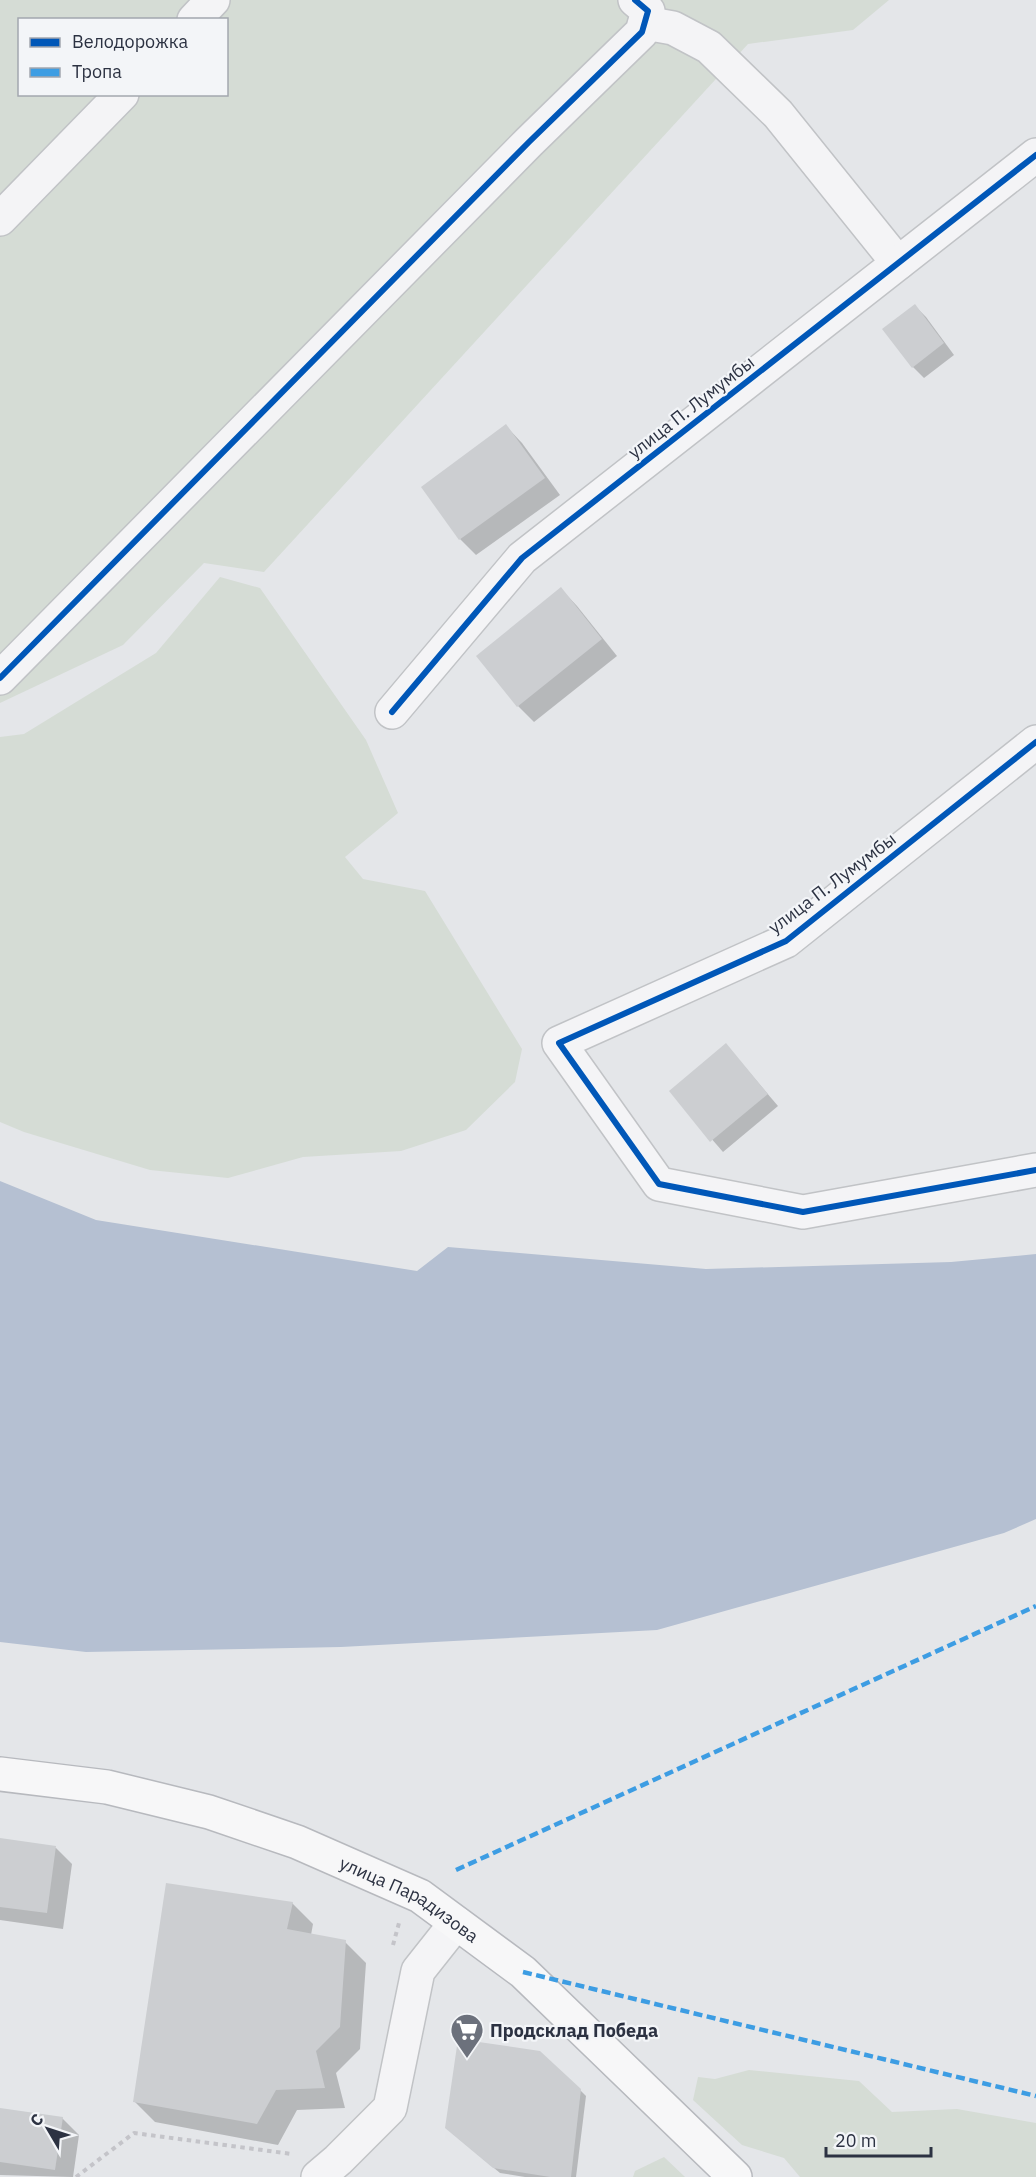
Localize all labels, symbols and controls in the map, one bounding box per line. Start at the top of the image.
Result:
legend [18,18,228,96]
text: Велодорожка [72,30,188,53]
text: Тропа [72,60,122,83]
street label: улица П. Лумумбы [623,350,759,464]
street label: улица П. Лумумбы [763,827,901,939]
street label: улица Парадизова [336,1851,484,1947]
supermarket icon: Продсклад Победа [449,2012,485,2059]
place label: Продсклад Победа [490,2019,658,2042]
north arrow [18,2099,78,2159]
text: С [25,2109,47,2130]
scale bar [826,2120,931,2158]
text: 20 m [835,2129,877,2152]

